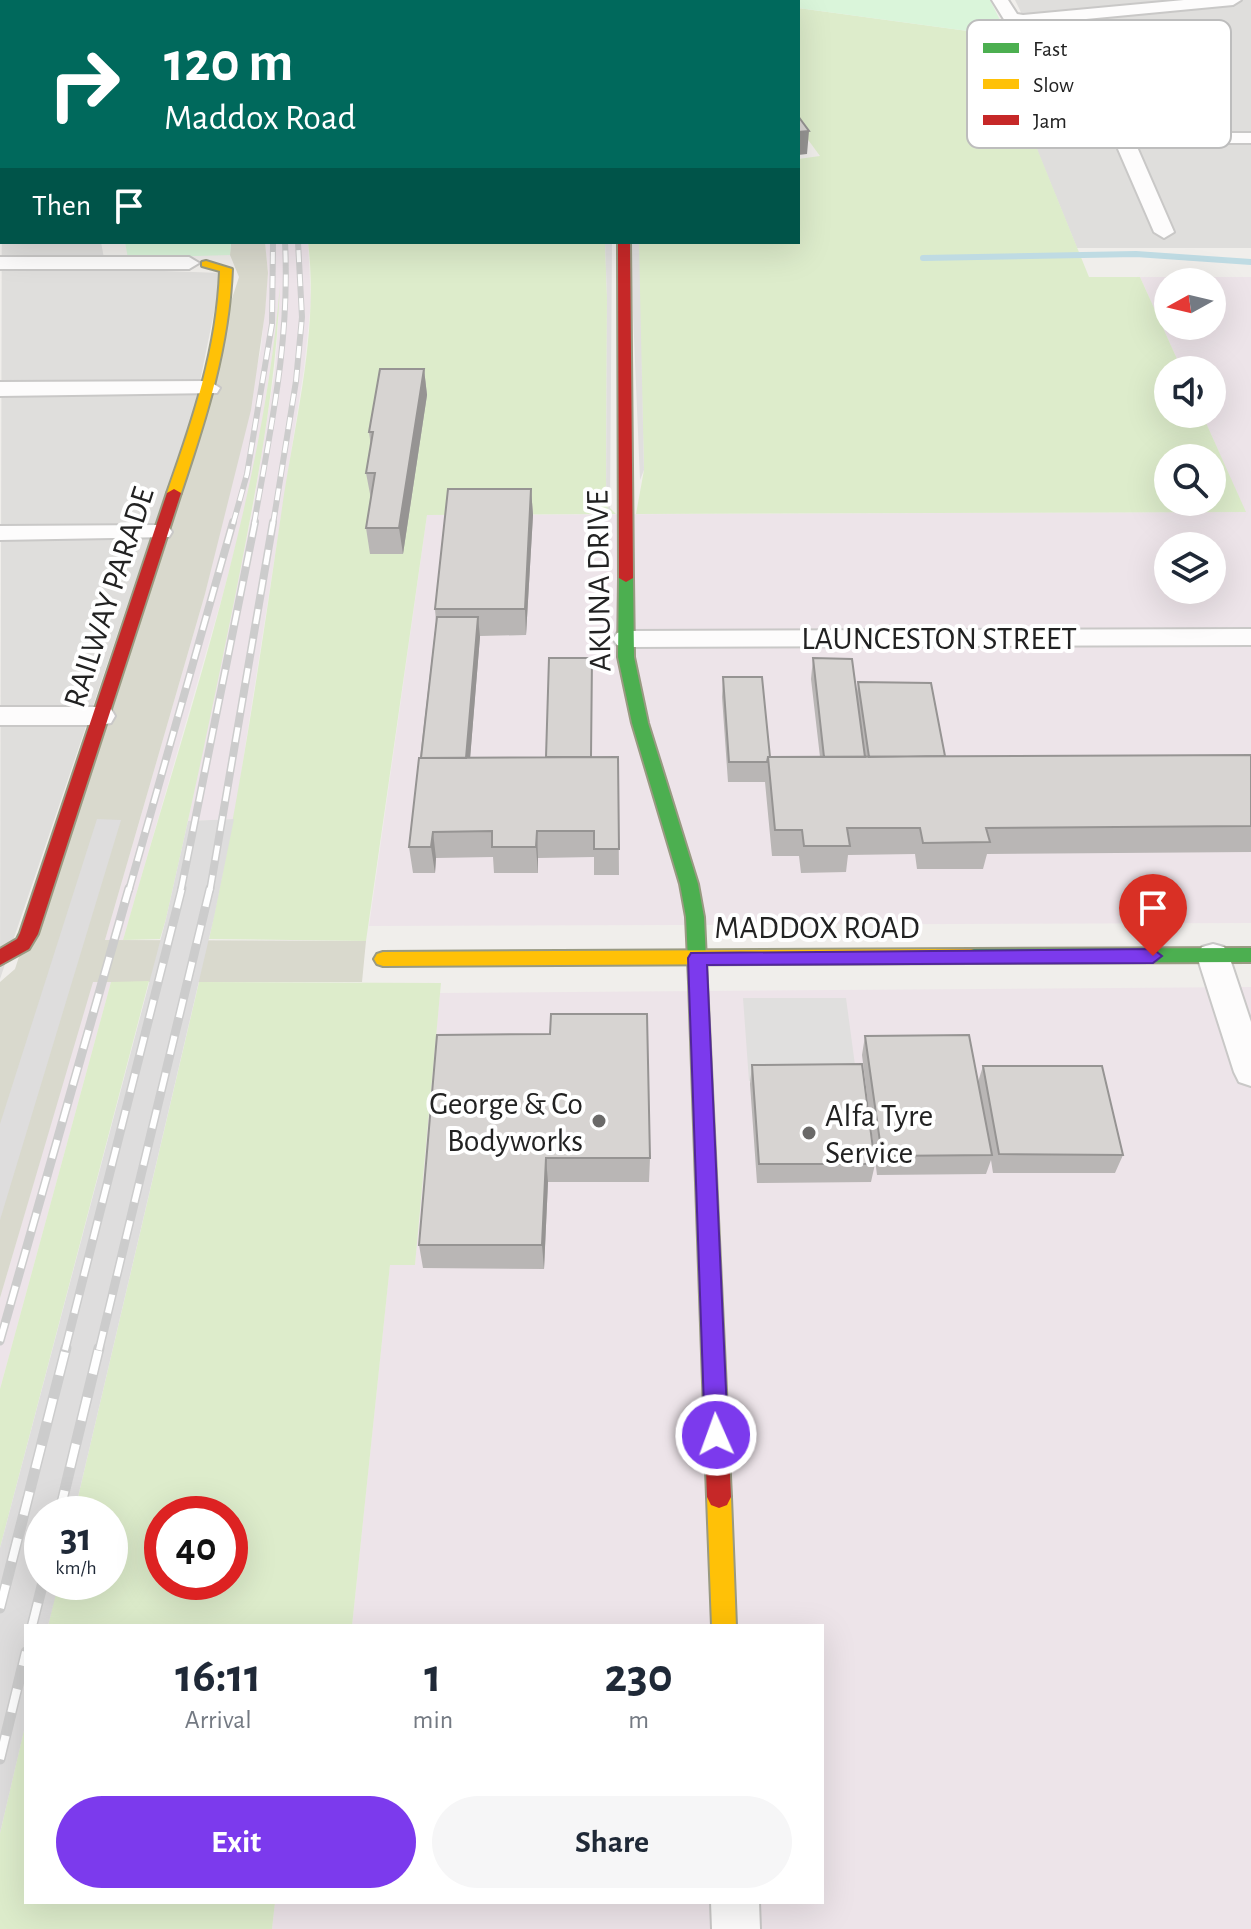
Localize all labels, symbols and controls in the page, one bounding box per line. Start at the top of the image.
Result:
legend [967,20,1231,148]
icon: right [32,32,136,136]
text: 120 m [164,35,293,91]
text: Fast [1033,38,1067,60]
text: Slow [1033,74,1074,96]
text: Maddox Road [164,100,356,136]
text: Jam [1033,110,1067,132]
icon: arrive [107,184,151,228]
text: Then [32,191,91,221]
north arrow [1154,268,1226,340]
map controls [1154,268,1226,604]
button: sound [1154,356,1226,428]
button: search [1154,444,1226,516]
street label: RAILWAY PARADE [58,483,160,711]
street label: AKUNA DRIVE [581,490,617,672]
button: layers [1154,532,1226,604]
street label: LAUNCESTON STREET [801,623,1077,655]
pin [1119,874,1187,956]
icon: arrive [1131,886,1175,930]
street label: MADDOX ROAD [714,912,920,944]
place label: George & Co Bodyworks [429,1088,583,1157]
place label: Alfa Tyre Service [825,1100,933,1169]
marker: George & Co Bodyworks [590,1112,608,1130]
marker: Alfa Tyre Service [800,1124,818,1142]
position arrow [674,1393,758,1477]
speed limit sign: 40 [144,1496,248,1600]
text: 31 [60,1518,92,1558]
text: km/h [55,1558,97,1578]
text: 16:11 [175,1653,261,1701]
text: 1 [424,1653,441,1701]
text: 230 [604,1653,673,1701]
text: Arrival [185,1707,252,1733]
text: min [413,1707,453,1733]
text: m [628,1707,649,1733]
button: Exit [56,1796,416,1888]
button: Share [432,1796,792,1888]

